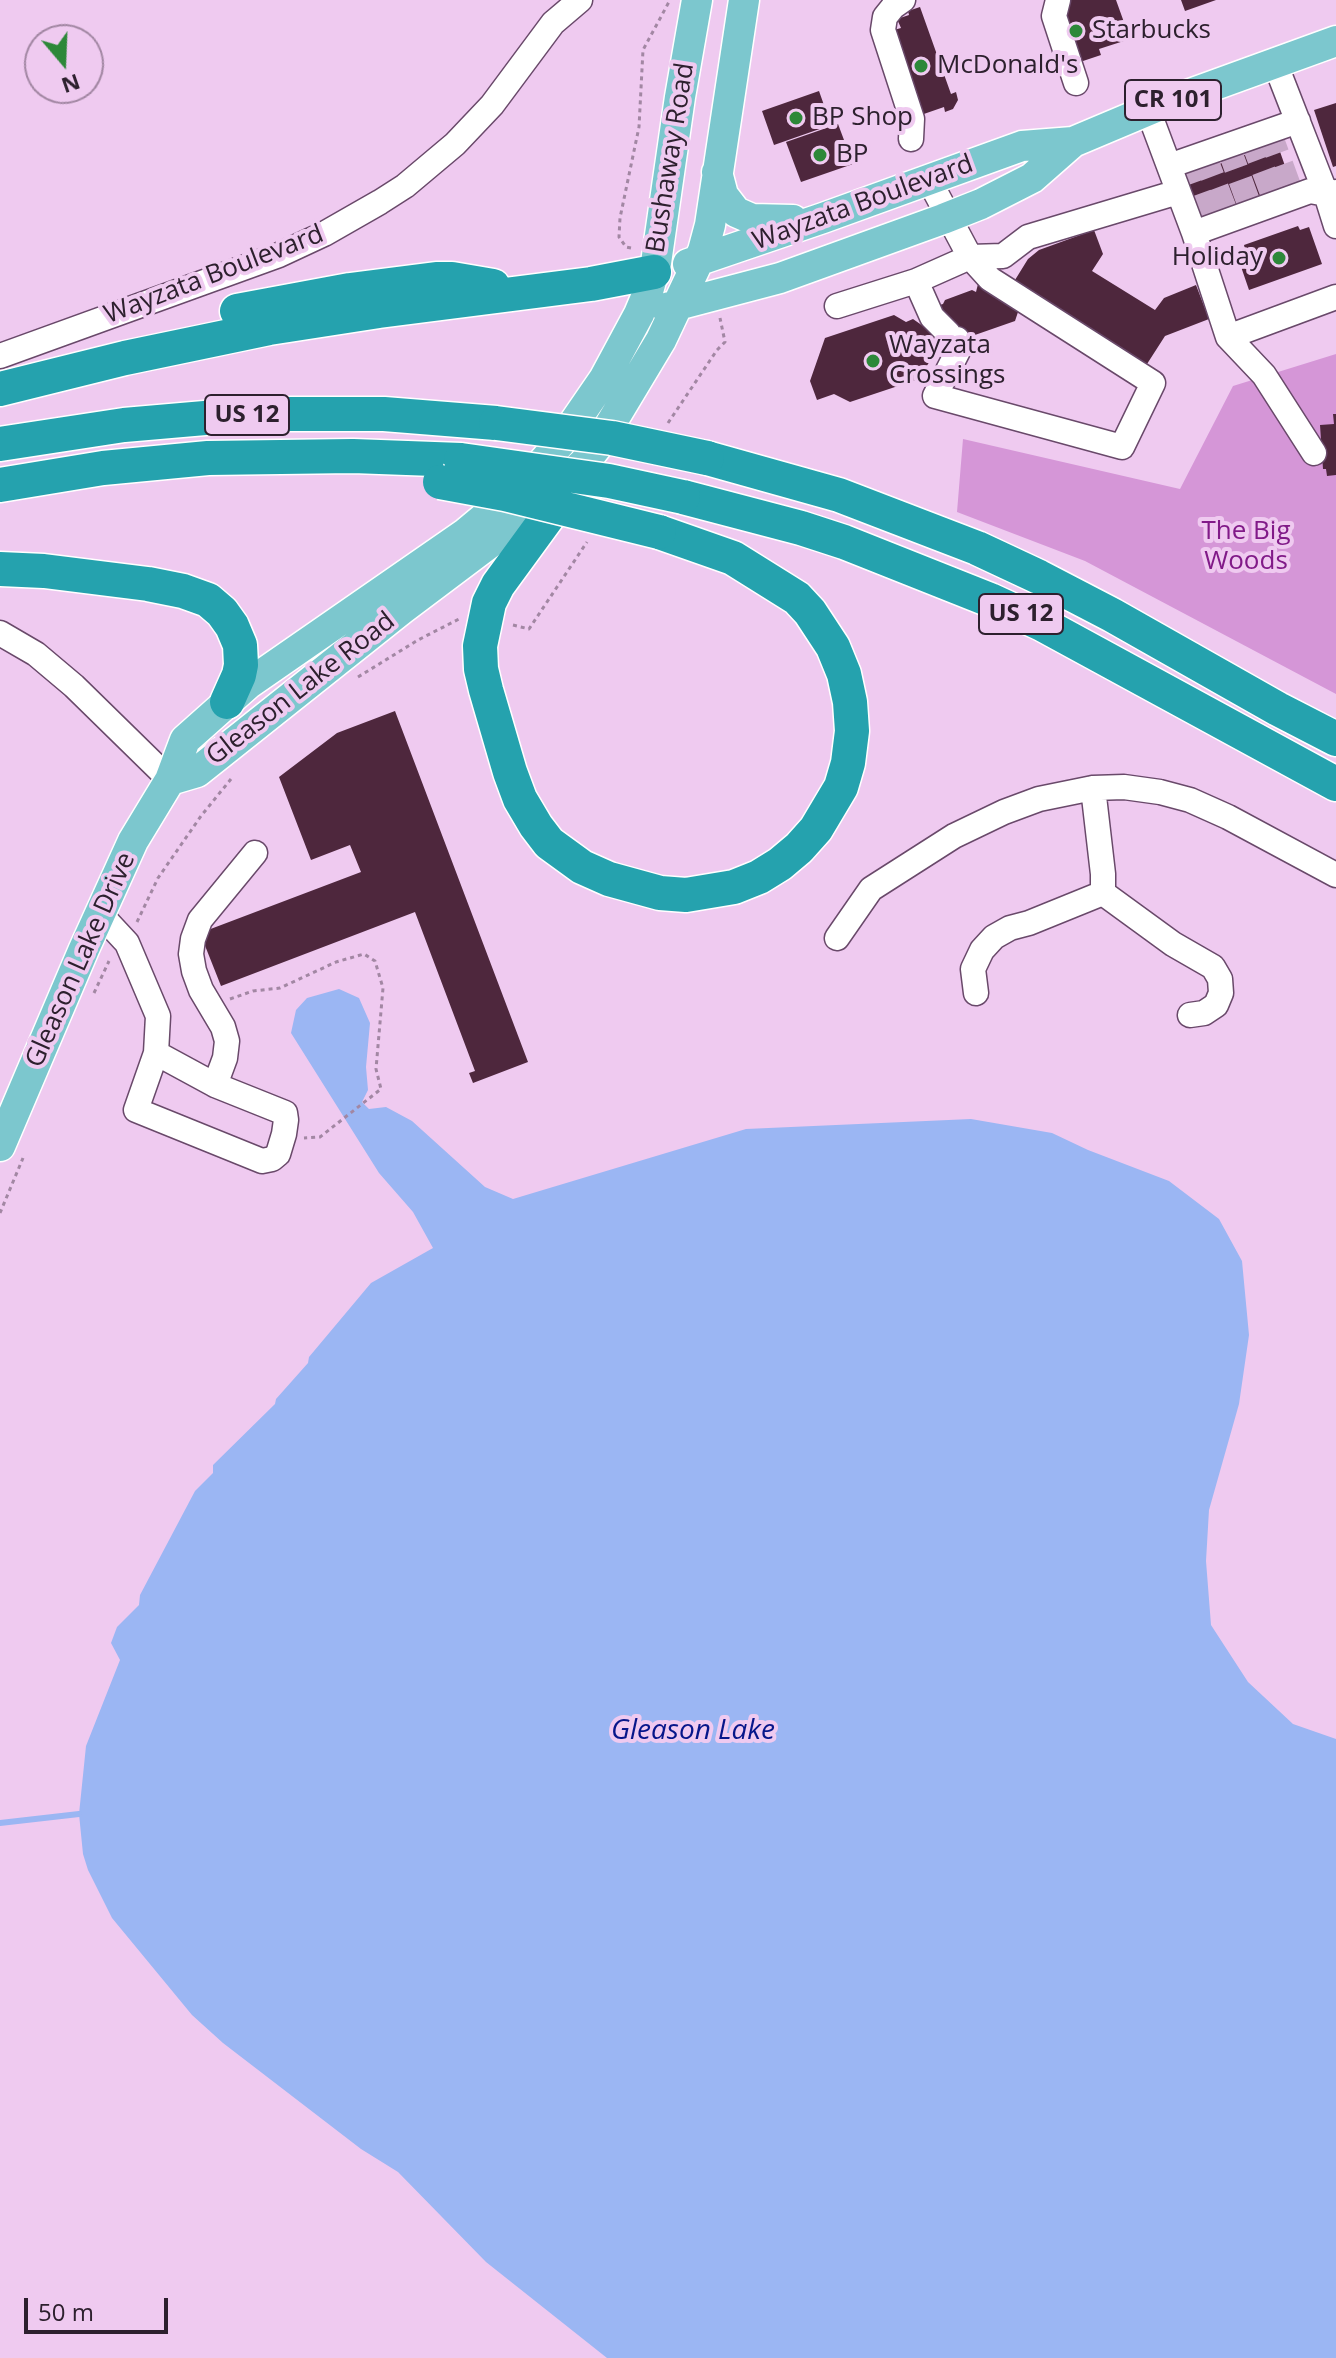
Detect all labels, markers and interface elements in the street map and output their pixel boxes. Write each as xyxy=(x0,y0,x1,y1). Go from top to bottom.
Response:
place label: Starbucks xyxy=(1092,15,1211,47)
marker: Starbucks xyxy=(1067,22,1085,40)
north arrow xyxy=(24,24,104,104)
place label: McDonald's xyxy=(937,50,1078,82)
marker: McDonald's xyxy=(912,57,930,75)
street label: Bushaway Road xyxy=(641,61,701,255)
text: N xyxy=(58,68,85,102)
road number: CR 101 xyxy=(1125,80,1221,120)
place label: BP Shop xyxy=(812,102,913,134)
marker: BP Shop xyxy=(787,109,805,127)
place label: BP xyxy=(836,139,868,171)
marker: BP xyxy=(811,146,829,164)
street label: Wayzata Boulevard xyxy=(749,149,977,257)
street label: Wayzata Boulevard xyxy=(100,219,328,331)
place label: Holiday xyxy=(1172,242,1263,274)
marker: Holiday xyxy=(1270,249,1288,267)
place label: Wayzata Crossings xyxy=(889,330,1005,392)
marker: Wayzata Crossings xyxy=(864,352,882,370)
road number: US 12 xyxy=(205,395,289,435)
park label: The Big Woods xyxy=(1201,516,1291,578)
road number: US 12 xyxy=(979,594,1063,634)
street label: Gleason Lake Road xyxy=(201,606,401,772)
street label: Gleason Lake Drive xyxy=(20,848,142,1072)
water label: Gleason Lake xyxy=(611,1714,775,1748)
scale bar xyxy=(28,2282,172,2332)
text: 50 m xyxy=(38,2295,94,2328)

